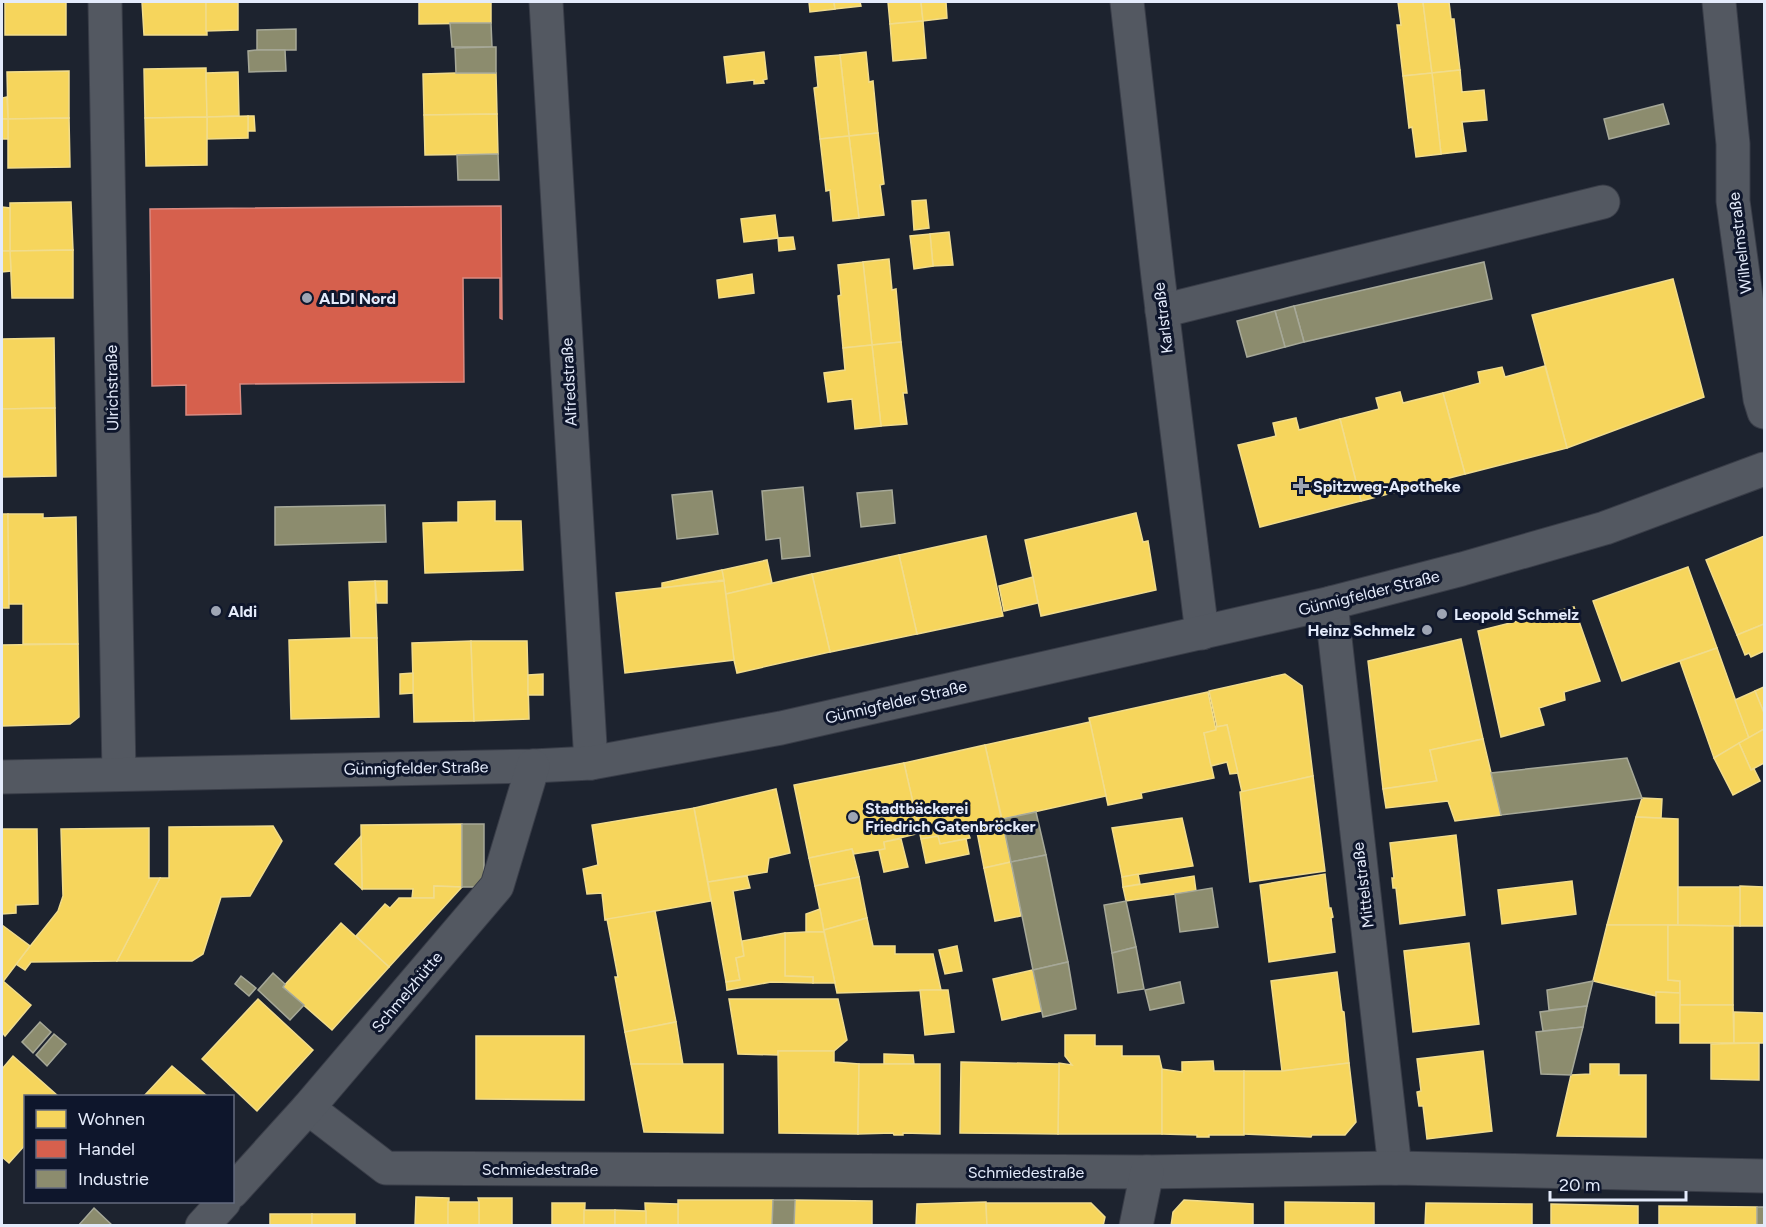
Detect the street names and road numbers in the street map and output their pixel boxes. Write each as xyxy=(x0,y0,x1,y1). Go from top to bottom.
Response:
street label: Wilhelmstraße xyxy=(1724,191,1756,295)
street label: Karlstraße xyxy=(1149,281,1177,355)
street label: Alfredstraße xyxy=(557,337,581,427)
street label: Ulrichstraße xyxy=(102,344,122,431)
street label: Günnigfelder Straße xyxy=(1296,566,1442,620)
street label: Günnigfelder Straße xyxy=(823,676,969,728)
street label: Günnigfelder Straße xyxy=(343,757,489,779)
street label: Mittelstraße xyxy=(1348,841,1378,929)
street label: Schmelzhütte xyxy=(368,947,447,1036)
street label: Schmiedestraße xyxy=(482,1160,598,1179)
street label: Schmiedestraße xyxy=(968,1163,1084,1182)

